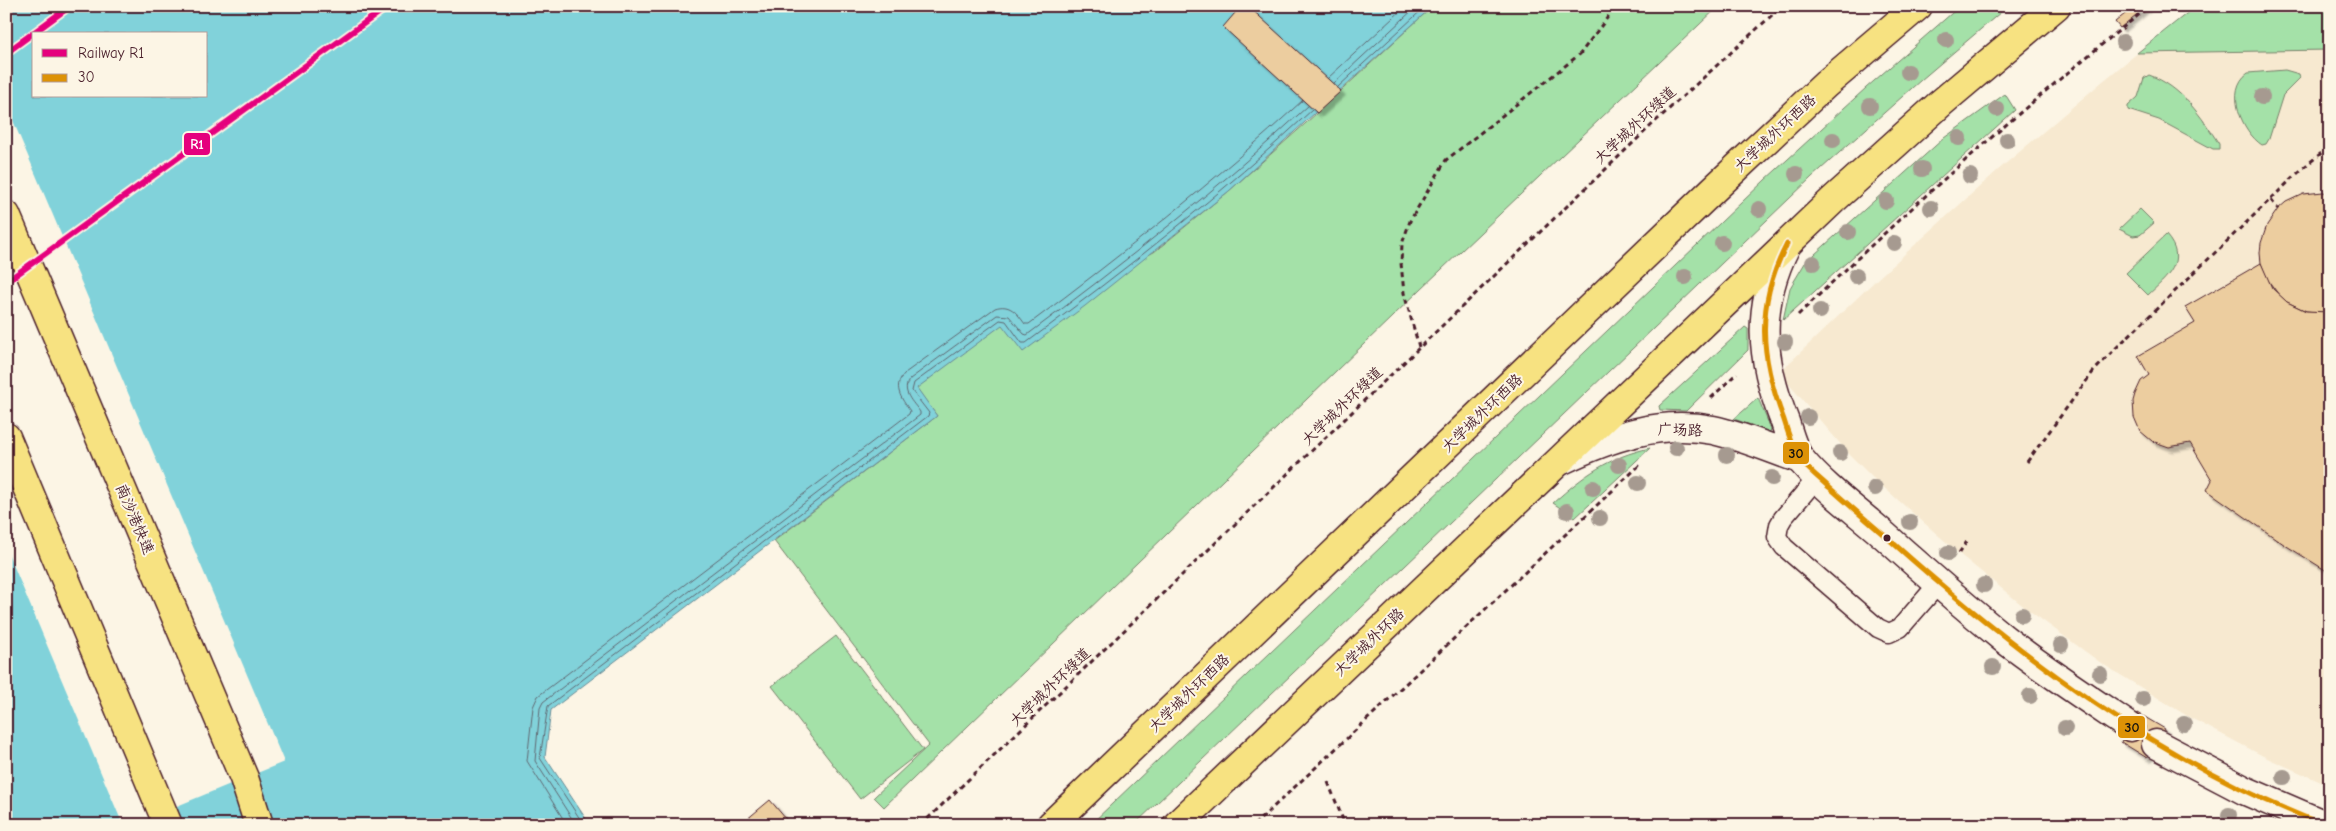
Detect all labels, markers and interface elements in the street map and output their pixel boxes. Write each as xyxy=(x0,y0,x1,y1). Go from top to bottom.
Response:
legend xyxy=(32,32,208,98)
text: Railway R1 xyxy=(78,44,144,62)
text: 30 xyxy=(78,68,95,86)
street label: 大学城外环绿道 xyxy=(1590,83,1680,167)
street label: 大学城外环西路 xyxy=(1730,91,1820,175)
line badge: R1 xyxy=(183,132,211,156)
text: R1 xyxy=(190,136,204,153)
street label: 大学城外环绿道 xyxy=(1298,363,1386,449)
street label: 大学城外环西路 xyxy=(1438,370,1526,456)
street label: 广场路 xyxy=(1657,421,1703,439)
line badge: 30 xyxy=(1782,441,1810,465)
text: 30 xyxy=(1789,445,1803,462)
street label: 南沙港快速 xyxy=(112,481,158,557)
unlabelled marker xyxy=(1882,533,1892,543)
street label: 大学城外环路 xyxy=(1330,604,1408,680)
street label: 大学城外环绿道 xyxy=(1006,644,1094,730)
street label: 大学城外环西路 xyxy=(1145,650,1233,736)
line badge: 30 xyxy=(2117,715,2146,739)
text: 30 xyxy=(2125,719,2139,736)

